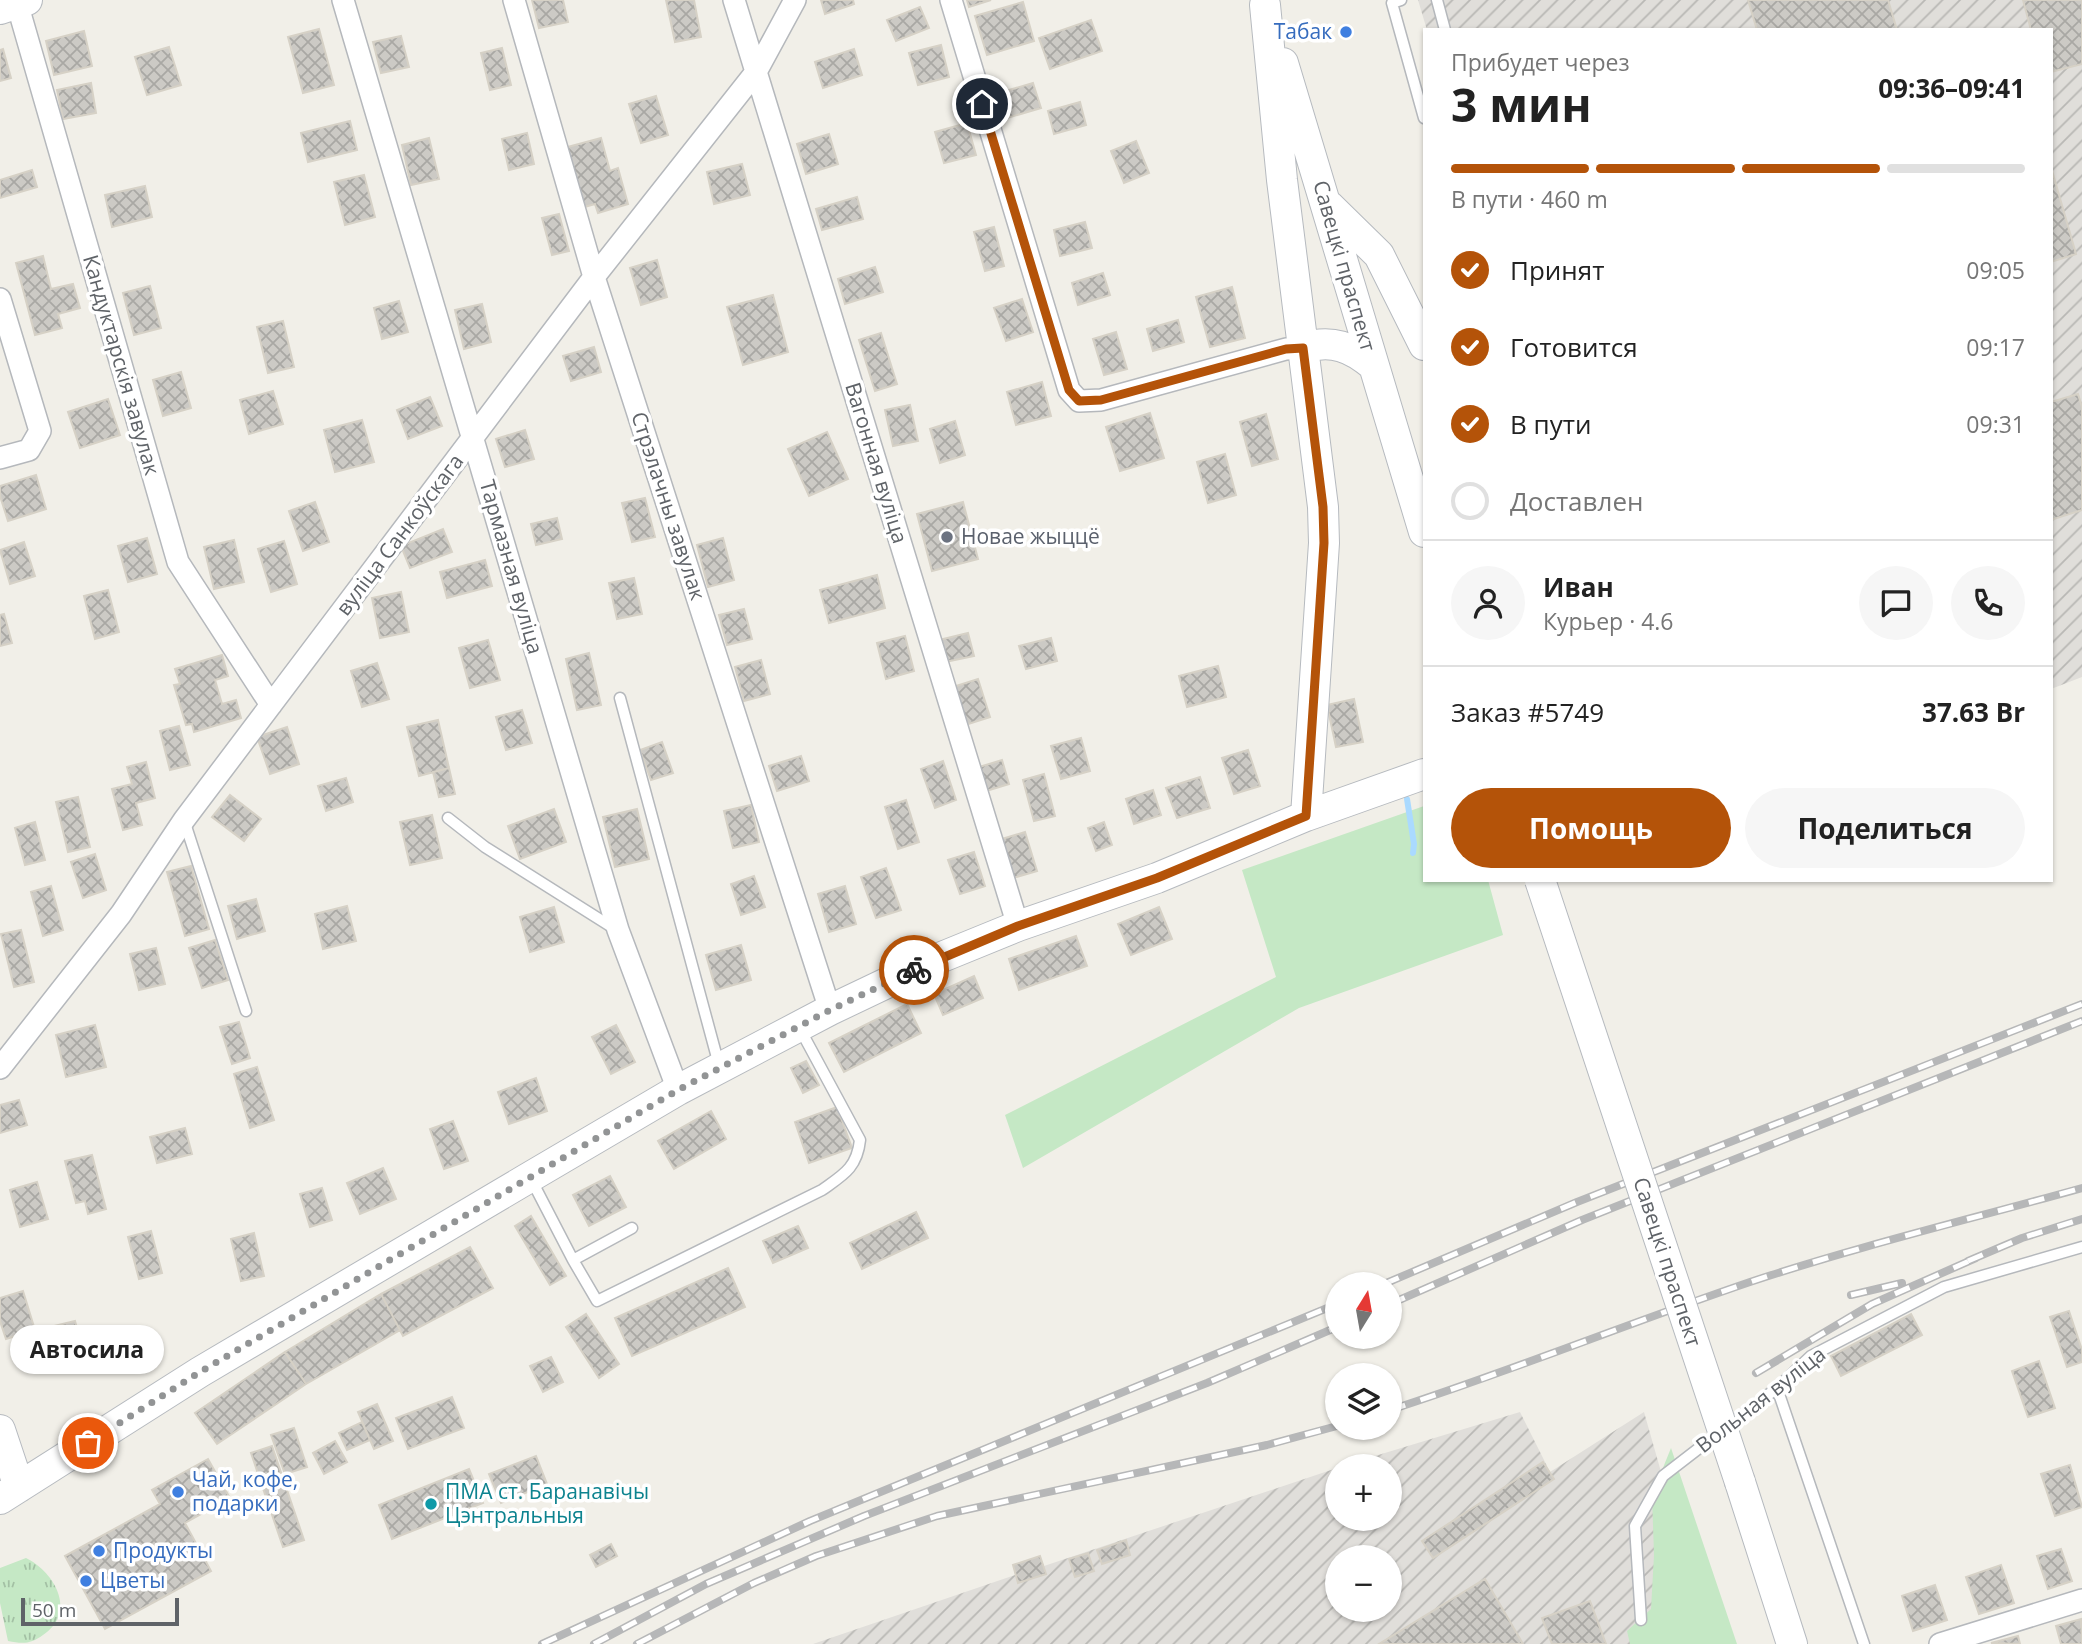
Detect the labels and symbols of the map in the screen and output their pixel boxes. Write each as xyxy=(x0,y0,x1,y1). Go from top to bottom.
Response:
place label: Табак xyxy=(1274,17,1332,45)
marker: Табак xyxy=(1338,24,1354,40)
pin xyxy=(952,74,1012,134)
street label: Савецкі праспект xyxy=(1307,177,1383,355)
street label: Кандуктарскія завулак xyxy=(77,251,167,478)
street label: Вагонная вуліца xyxy=(839,379,915,547)
street label: Стрэлачны завулак xyxy=(625,408,713,604)
street label: вуліца Санкоўскага xyxy=(329,448,469,621)
street label: Тармазная вуліца xyxy=(474,476,550,657)
place label: Новае жыццё xyxy=(961,522,1100,550)
marker: Новае жыццё xyxy=(939,529,955,545)
courier xyxy=(879,935,949,1005)
street label: Савецкі праспект xyxy=(1627,1173,1709,1350)
north arrow xyxy=(1325,1272,1402,1349)
callout: Автосила xyxy=(11,1324,165,1373)
street label: Вольная вуліца xyxy=(1690,1340,1831,1459)
pin xyxy=(58,1413,118,1473)
place label: Чай, кофе, подарки xyxy=(192,1465,298,1517)
place label: ПМА ст. Баранавічы Цэнтральныя xyxy=(445,1477,649,1529)
marker: Чай, кофе, подарки xyxy=(170,1484,186,1500)
marker: ПМА ст. Баранавічы Цэнтральныя xyxy=(423,1496,439,1512)
place label: Продукты xyxy=(113,1536,213,1564)
marker: Продукты xyxy=(91,1543,107,1559)
place label: Цветы xyxy=(100,1566,165,1594)
marker: Цветы xyxy=(78,1573,94,1589)
scale bar xyxy=(21,1595,178,1627)

